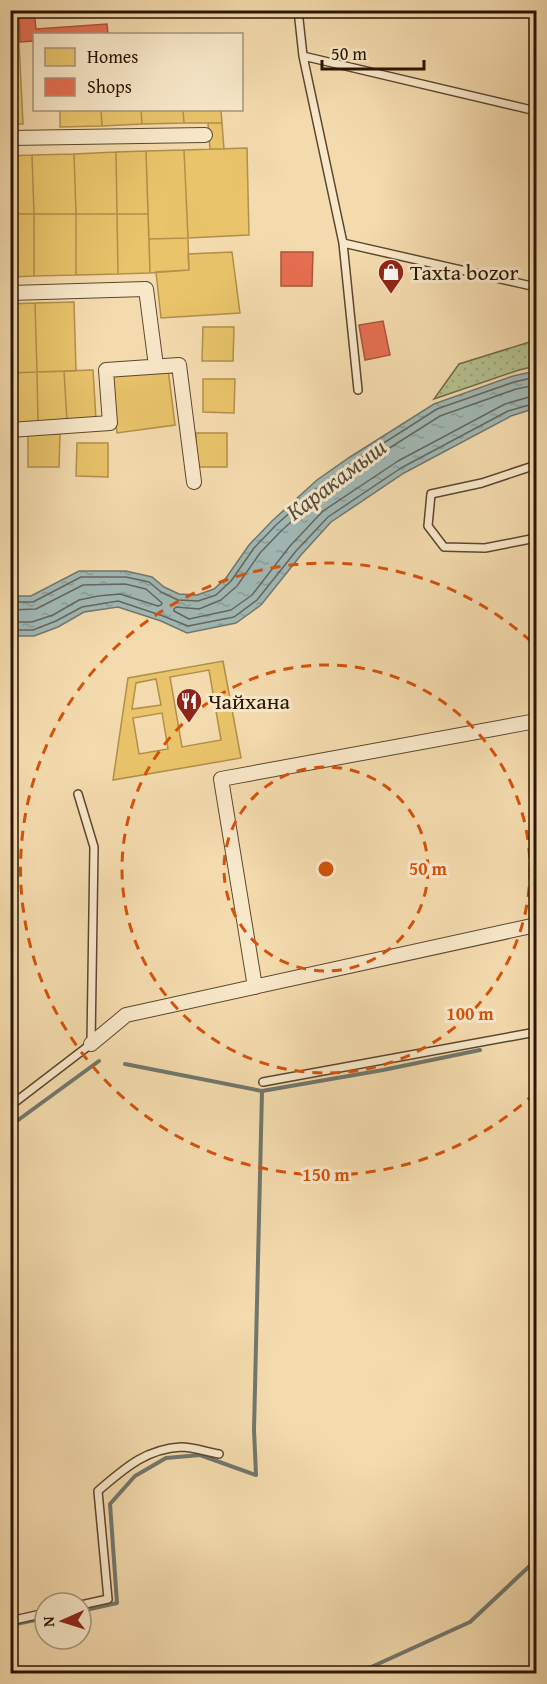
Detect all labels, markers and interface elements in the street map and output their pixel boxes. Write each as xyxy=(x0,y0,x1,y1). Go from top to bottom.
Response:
legend xyxy=(33,33,243,111)
scale bar xyxy=(322,33,424,71)
text: 50 m xyxy=(331,40,367,67)
text: Homes xyxy=(87,43,138,70)
text: Shops xyxy=(87,73,132,100)
place label: Taxta bozor xyxy=(410,256,519,288)
shop icon: Taxta bozor xyxy=(376,257,406,295)
water label: Каракамыш xyxy=(278,430,394,528)
place label: Чайхана xyxy=(208,685,290,717)
restaurant icon: Чайхана xyxy=(174,686,204,724)
text: 50 m xyxy=(409,855,448,882)
centre of rings xyxy=(316,859,336,879)
text: 100 m xyxy=(446,1000,494,1027)
text: 150 m xyxy=(302,1161,350,1188)
north arrow xyxy=(33,1591,93,1651)
text: N xyxy=(36,1616,60,1628)

